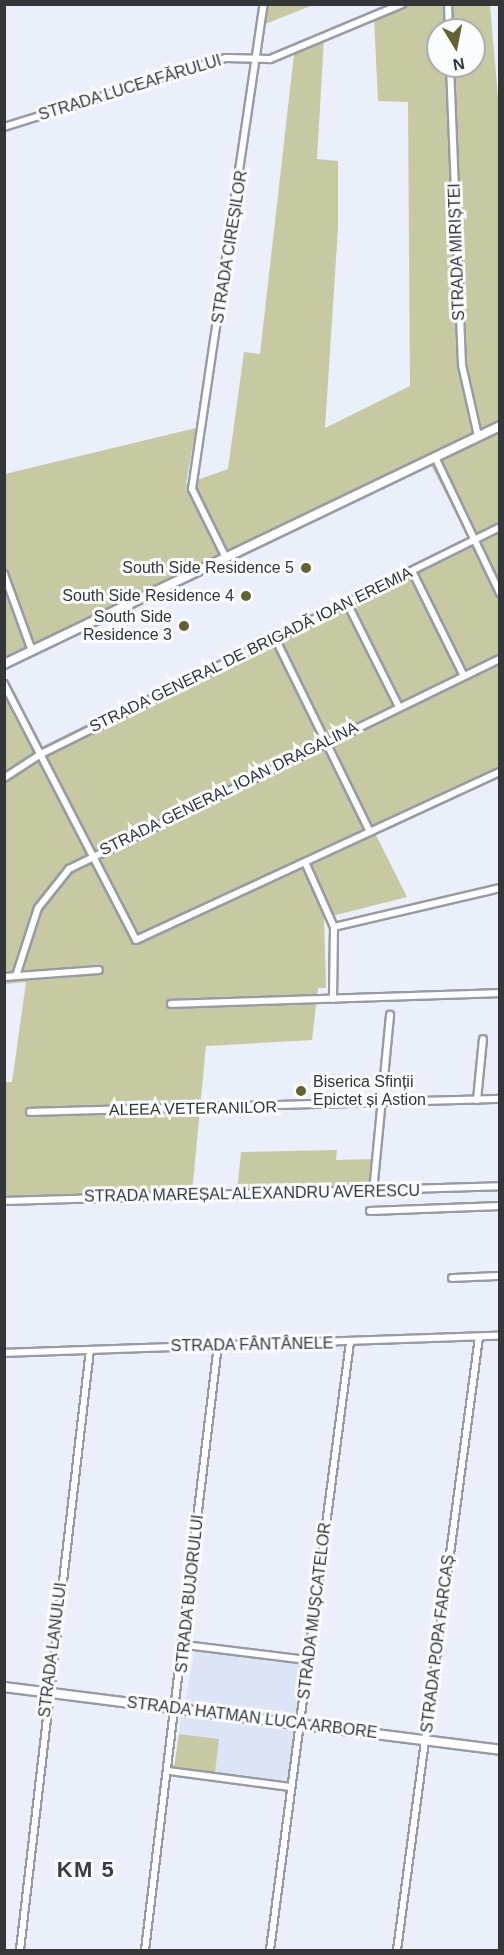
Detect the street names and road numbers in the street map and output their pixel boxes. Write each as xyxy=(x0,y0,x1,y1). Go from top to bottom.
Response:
street label: STRADA LUCEAFĂRULUI xyxy=(36,51,224,125)
street label: STRADA CIREȘILOR xyxy=(208,169,252,325)
street label: STRADA MIRIȘTEI xyxy=(445,182,469,322)
street label: STRADA GENERAL DE BRIGADĂ IOAN EREMIA xyxy=(86,563,416,737)
street label: STRADA GENERAL IOAN DRAGALINA xyxy=(96,718,362,860)
street label: ALEEA VETERANILOR xyxy=(108,1098,278,1120)
street label: STRADA MAREȘAL ALEXANDRU AVERESCU xyxy=(82,1181,422,1207)
street label: STRADA FÂNTÂNELE xyxy=(170,1334,334,1356)
street label: STRADA BUJORULUI xyxy=(172,1513,208,1675)
street label: STRADA MUȘCATELOR xyxy=(295,1521,335,1701)
street label: STRADA POPA FARCAȘ xyxy=(417,1553,459,1735)
street label: STRADA LANULUI xyxy=(35,1581,71,1719)
street label: STRADA HATMAN LUCA ARBORE xyxy=(124,1693,380,1743)

